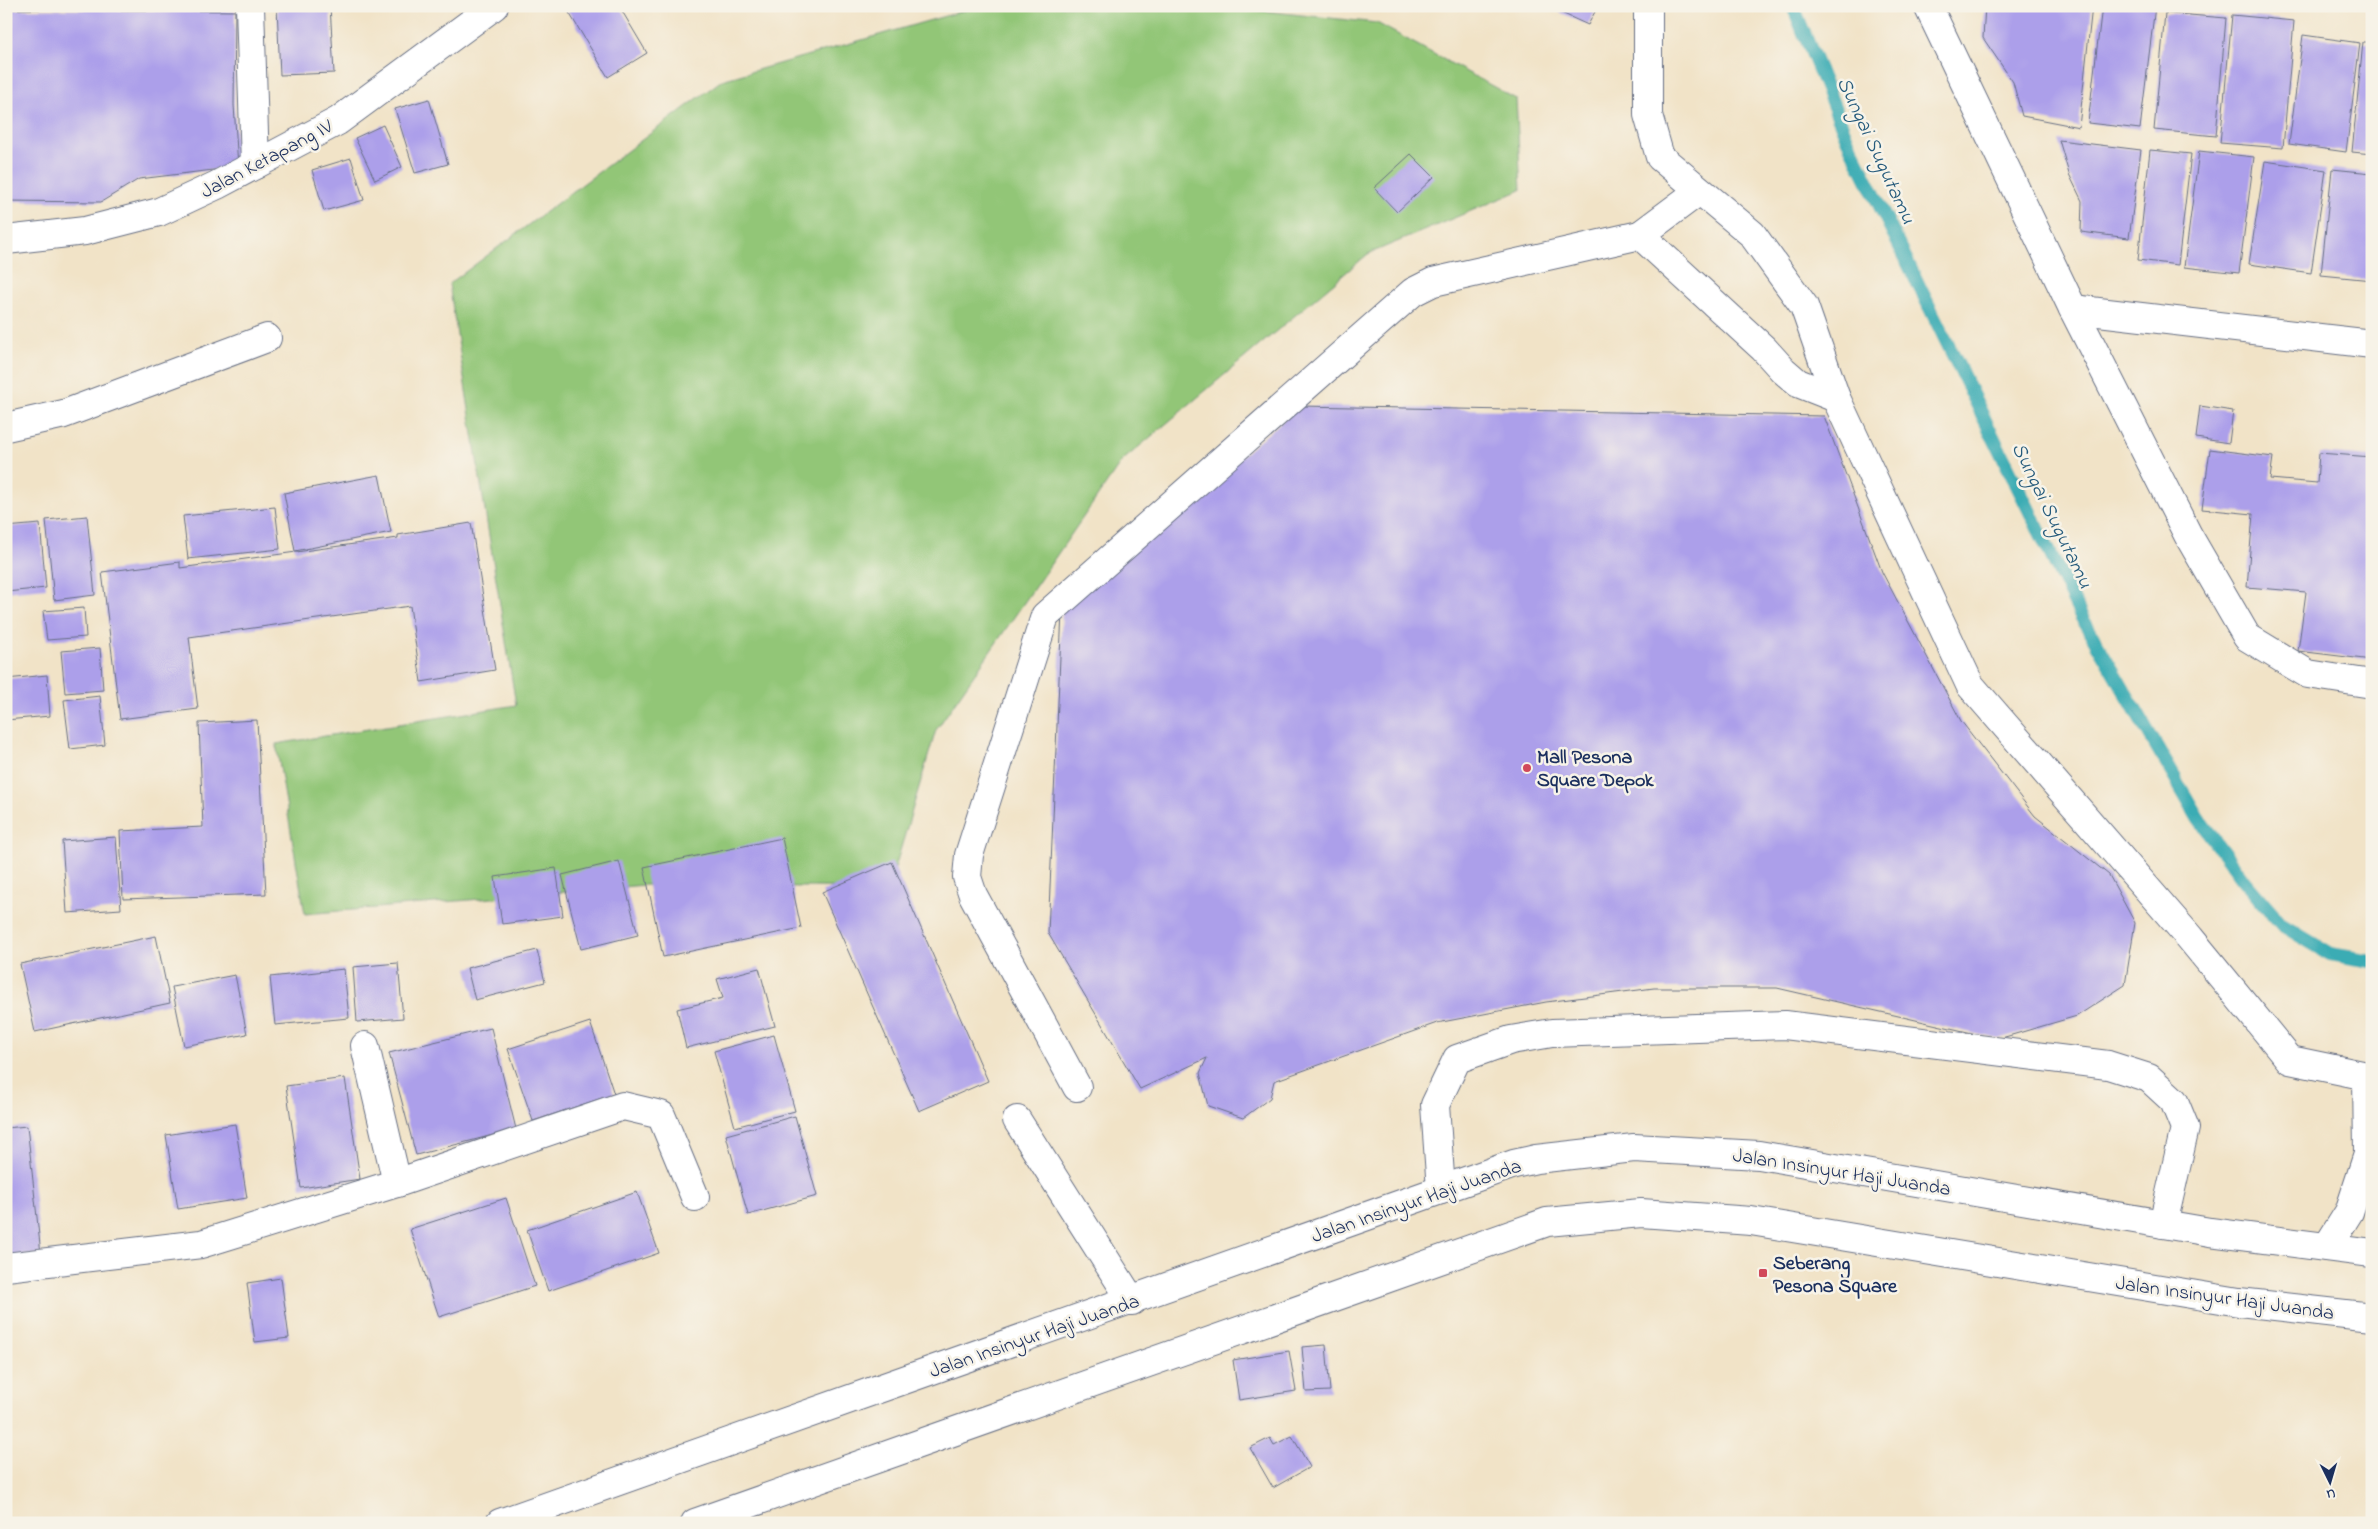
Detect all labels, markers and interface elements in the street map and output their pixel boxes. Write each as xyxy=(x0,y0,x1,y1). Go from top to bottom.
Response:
water label: Sungai Sugutamu xyxy=(1827,72,1922,230)
street label: Jalan Ketapang IV xyxy=(196,113,339,208)
water label: Sungai Sugutamu xyxy=(2002,438,2100,594)
place label: Mall Pesona Square Depok xyxy=(1537,744,1655,796)
marker: Mall Pesona Square Depok xyxy=(1521,762,1533,774)
street label: Jalan Insinyur Haji Juanda xyxy=(1731,1142,1953,1205)
street label: Jalan Insinyur Haji Juanda xyxy=(1308,1153,1526,1252)
place label: Seberang Pesona Square xyxy=(1773,1250,1898,1302)
marker: Seberang Pesona Square xyxy=(1757,1267,1769,1279)
street label: Jalan Insinyur Haji Juanda xyxy=(2114,1270,2336,1329)
street label: Jalan Insinyur Haji Juanda xyxy=(926,1288,1144,1387)
north arrow xyxy=(2306,1456,2356,1506)
text: U xyxy=(2326,1483,2336,1504)

